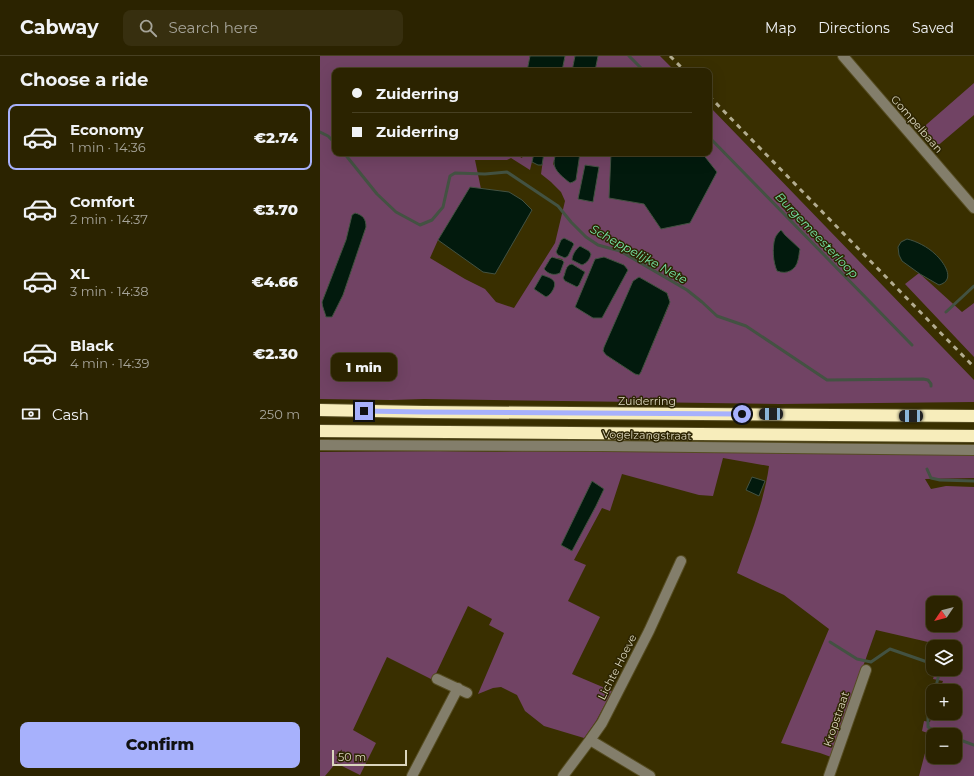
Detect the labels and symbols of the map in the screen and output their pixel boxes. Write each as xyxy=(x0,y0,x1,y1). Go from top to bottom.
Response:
street label: Gompelbaan xyxy=(888,92,946,156)
water label: Burgemeesterloop xyxy=(772,189,862,281)
water label: Scheppelijke Nete xyxy=(588,221,690,287)
callout: 1 min xyxy=(331,353,397,381)
street label: Zuiderring xyxy=(618,394,676,408)
route end xyxy=(355,402,373,420)
route start xyxy=(733,405,751,423)
car xyxy=(759,408,783,420)
car xyxy=(899,410,923,422)
street label: Vogelzangstraat xyxy=(602,427,692,443)
north arrow xyxy=(926,596,962,632)
street label: Lichte Hoeve xyxy=(595,632,640,702)
street label: Kropstraat xyxy=(820,689,852,749)
scale bar xyxy=(332,748,407,767)

